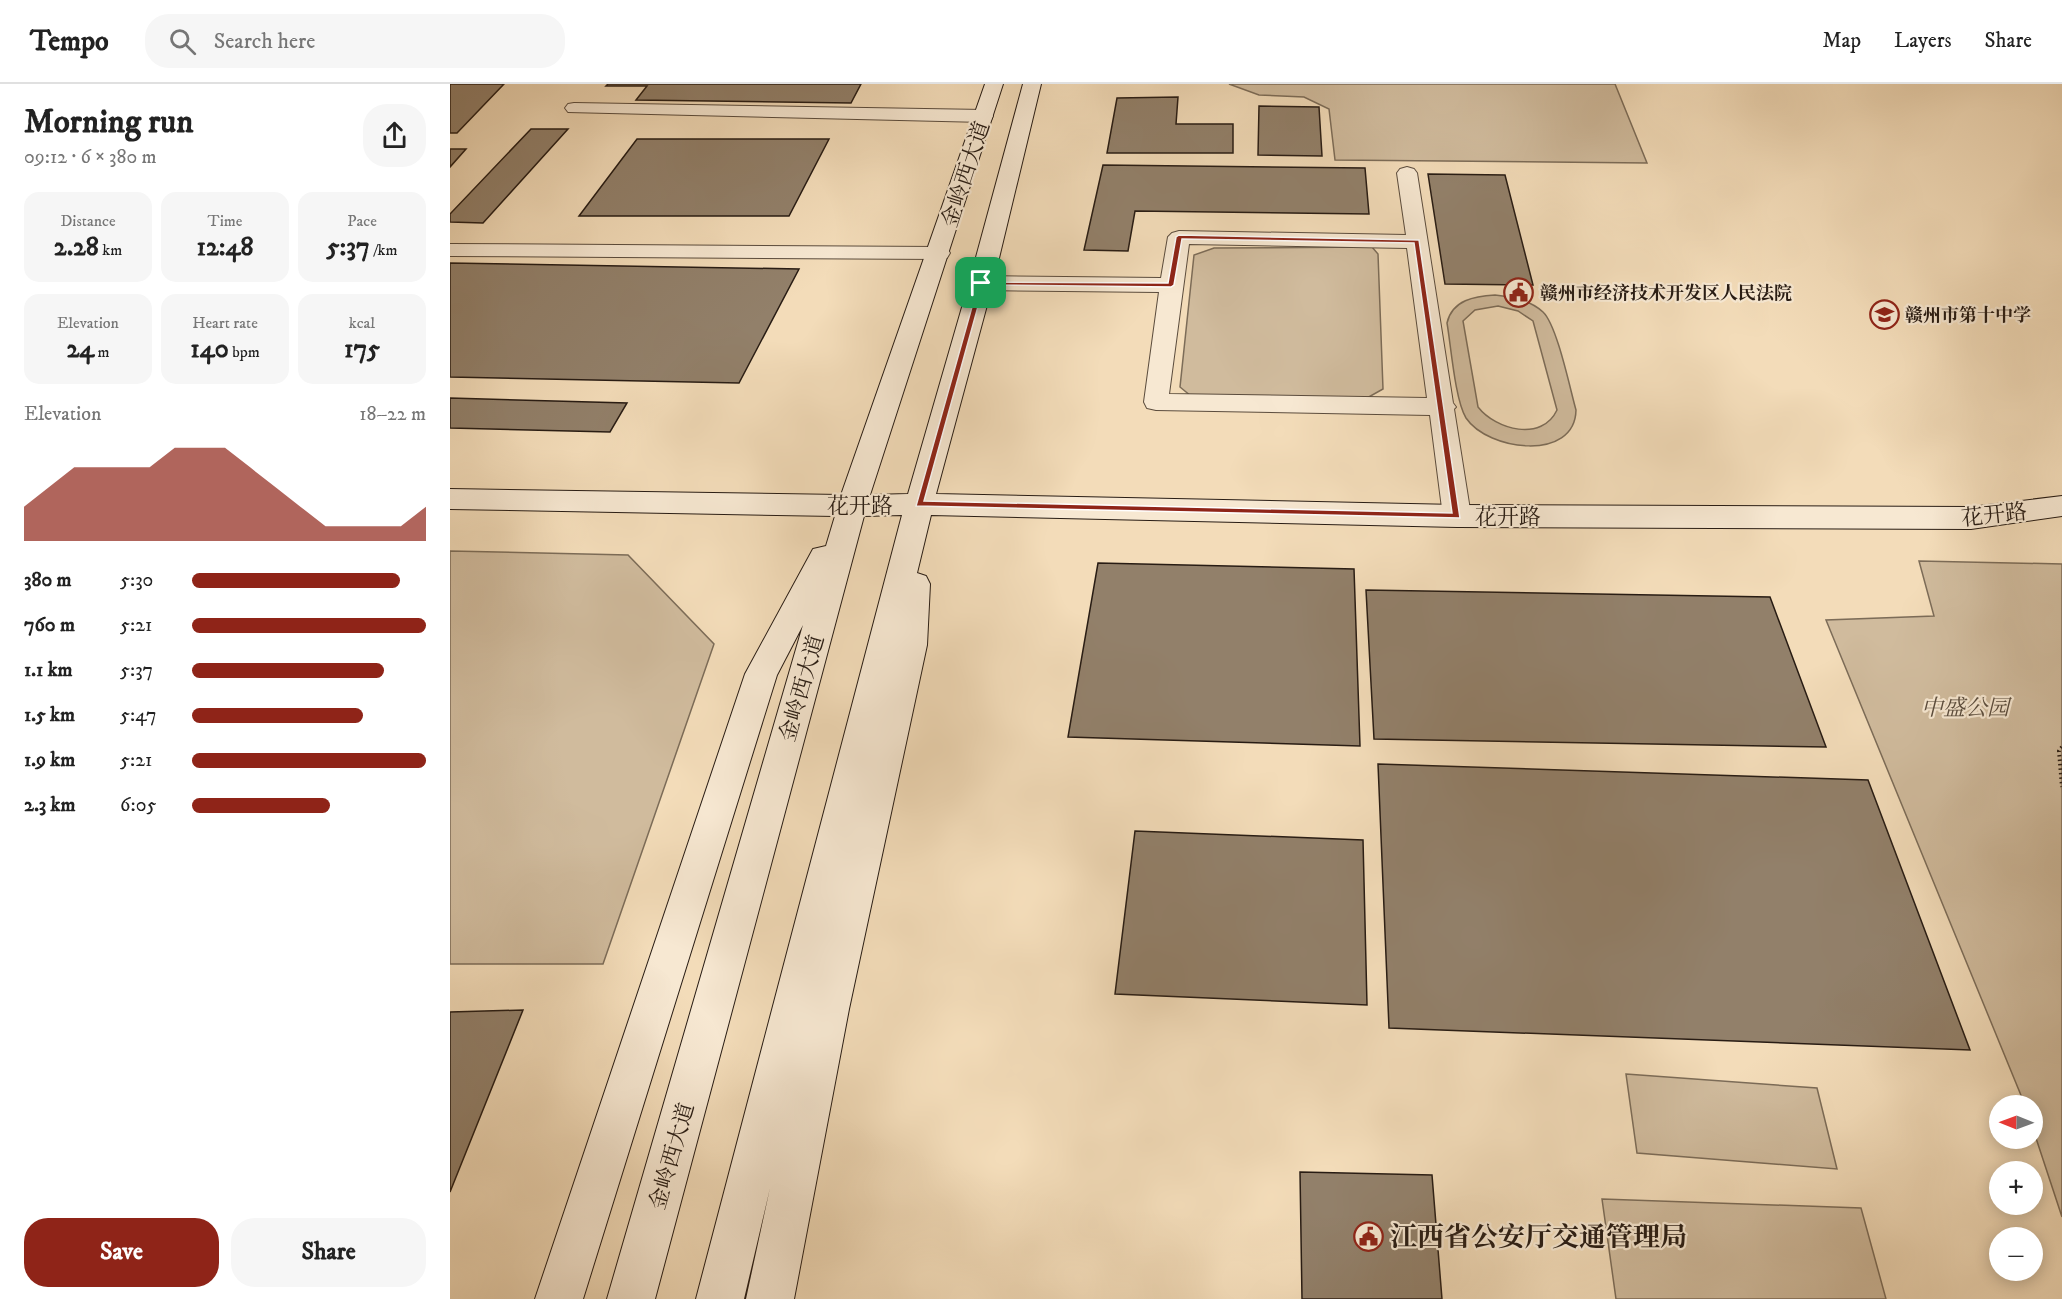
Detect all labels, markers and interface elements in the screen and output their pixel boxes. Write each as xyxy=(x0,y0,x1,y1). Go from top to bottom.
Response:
search box xyxy=(145,14,565,68)
text: Tempo xyxy=(30,24,109,59)
icon: search xyxy=(166,25,199,58)
text: Search here xyxy=(214,28,315,55)
text: Map xyxy=(1822,28,1861,54)
text: Layers xyxy=(1894,28,1952,54)
text: Share xyxy=(1985,28,2032,54)
text: Morning run xyxy=(24,102,193,143)
button: share xyxy=(363,104,426,167)
street label: 金岭西大道 xyxy=(937,118,996,231)
text: 09:12 · 6 × 380 m xyxy=(24,145,157,170)
text: Distance xyxy=(60,211,116,231)
text: Time xyxy=(208,211,242,231)
text: Pace xyxy=(347,211,377,231)
text: 2.28 xyxy=(54,231,99,264)
text: 12:48 xyxy=(196,231,254,264)
text: 5:37 xyxy=(327,231,370,264)
text: km xyxy=(99,240,122,260)
text: /km xyxy=(370,240,397,260)
pin xyxy=(955,257,1006,308)
icon: arrive xyxy=(964,266,997,299)
public building icon: 赣州市经济技术开发区人民法院 xyxy=(1503,277,1535,309)
place label: 赣州市经济技术开发区人民法院 xyxy=(1540,283,1792,305)
school or university icon: 赣州市第十中学 xyxy=(1868,299,1900,331)
place label: 赣州市第十中学 xyxy=(1905,305,2031,327)
text: Elevation xyxy=(57,313,119,333)
text: Heart rate xyxy=(192,313,258,333)
text: kcal xyxy=(349,313,375,333)
text: 24 xyxy=(66,333,94,366)
text: 140 xyxy=(190,333,229,366)
text: 175 xyxy=(344,333,380,366)
text: m xyxy=(94,342,110,362)
text: bpm xyxy=(229,342,260,362)
text: Elevation xyxy=(24,402,101,427)
text: 18–22 m xyxy=(359,402,426,427)
street label: 花开路 xyxy=(827,493,893,520)
street label: 花开路 xyxy=(1960,499,2028,532)
street label: 花开路 xyxy=(1475,504,1541,531)
text: 380 m xyxy=(24,568,72,593)
text: 5:30 xyxy=(120,568,153,593)
text: 760 m xyxy=(24,613,75,638)
text: 5:21 xyxy=(120,613,152,638)
street label: 金岭西大道 xyxy=(774,632,831,745)
text: 1.1 km xyxy=(24,658,73,683)
text: 5:37 xyxy=(120,658,153,683)
park label: 中盛公园 xyxy=(1921,695,2012,722)
text: 1.5 km xyxy=(24,703,75,728)
text: 5:47 xyxy=(120,703,157,728)
text: 1.9 km xyxy=(24,748,75,773)
text: 5:21 xyxy=(120,748,152,773)
text: 2.3 km xyxy=(24,793,76,818)
text: 6:05 xyxy=(120,793,156,818)
north arrow xyxy=(1989,1095,2043,1149)
map controls xyxy=(1989,1095,2043,1281)
street label: 金岭西大道 xyxy=(644,1100,701,1213)
button: + xyxy=(1989,1161,2043,1215)
button: Save xyxy=(24,1218,219,1287)
button: Share xyxy=(231,1218,426,1287)
public building icon: 江西省公安厅交通管理局 xyxy=(1353,1221,1385,1253)
place label: 江西省公安厅交通管理局 xyxy=(1390,1221,1687,1255)
button: − xyxy=(1989,1227,2043,1281)

